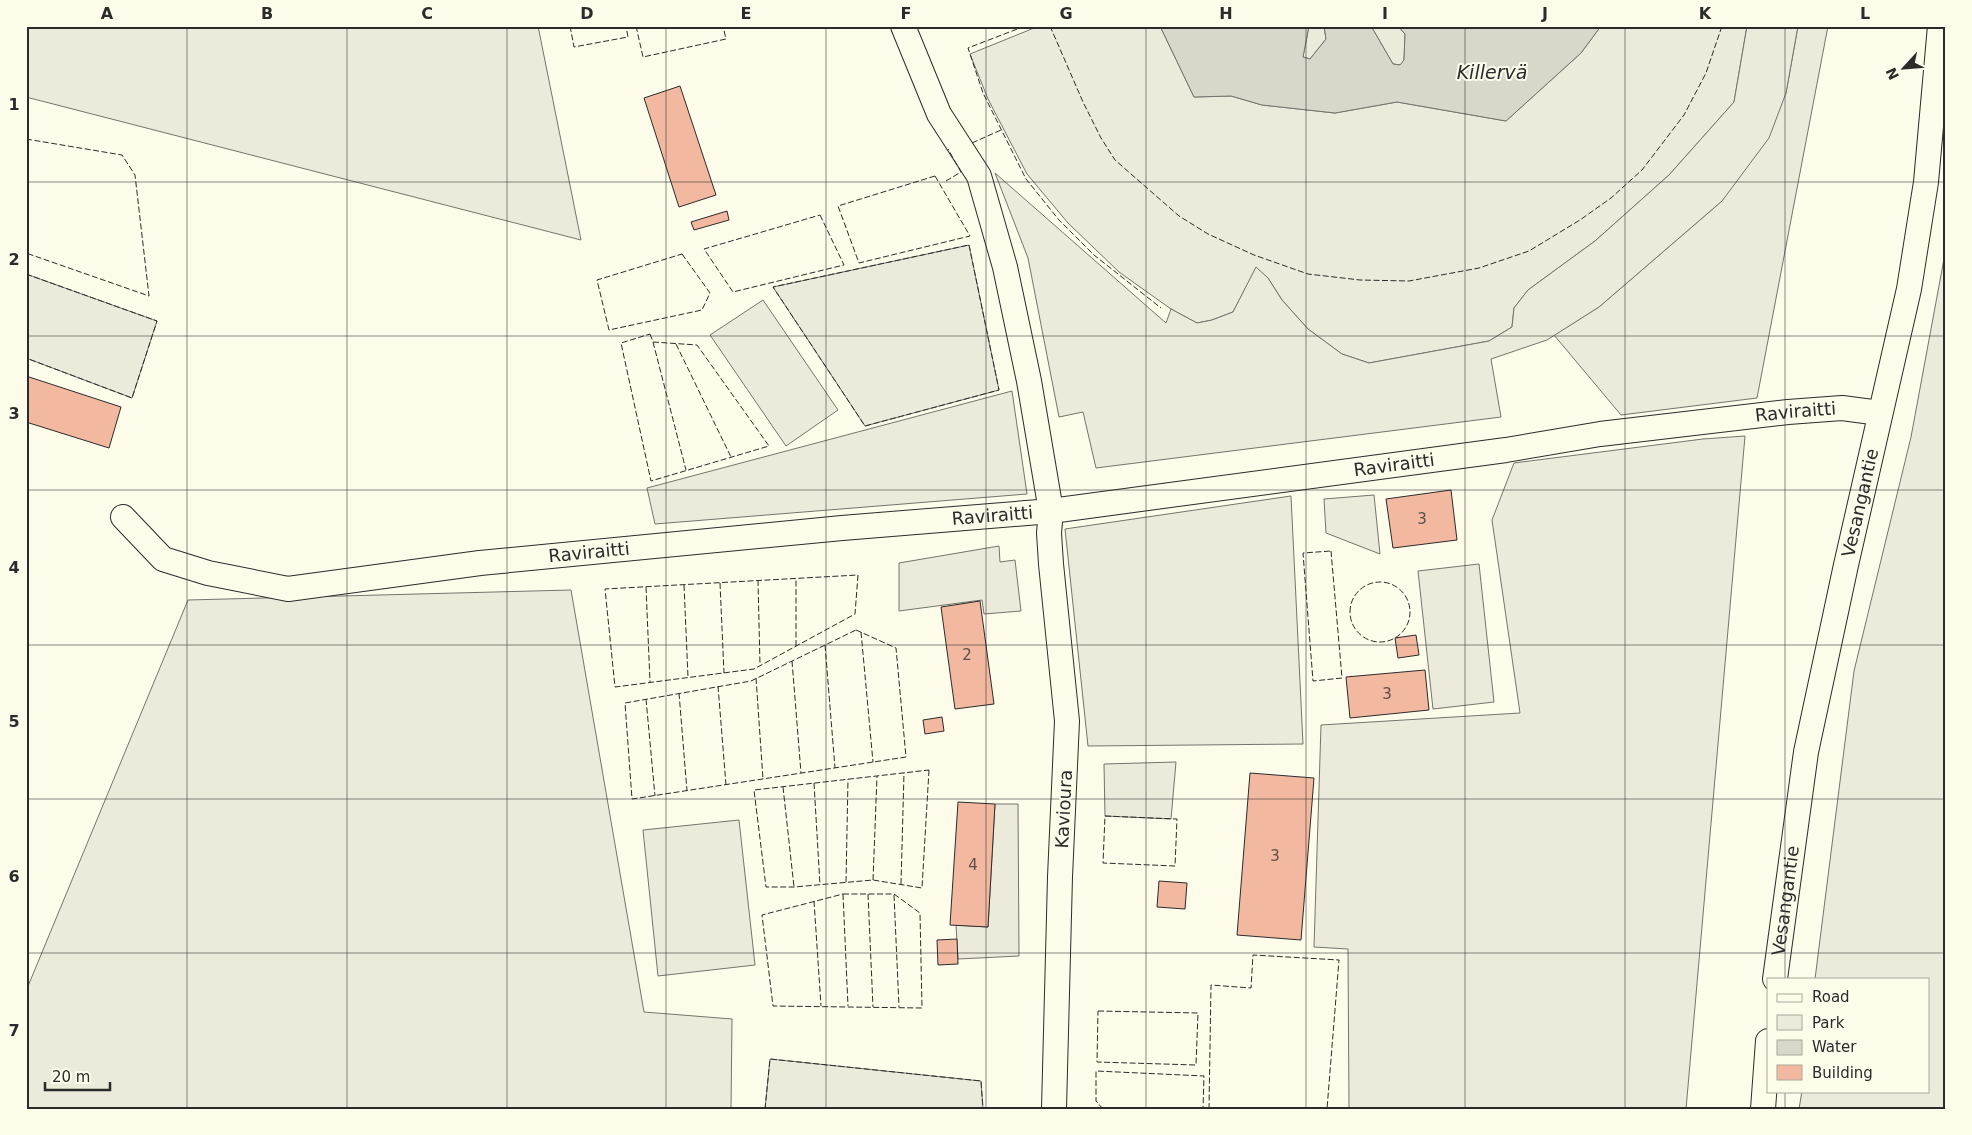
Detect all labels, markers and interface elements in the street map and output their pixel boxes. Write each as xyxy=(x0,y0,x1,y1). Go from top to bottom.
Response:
text: A xyxy=(101,4,114,23)
text: B xyxy=(261,4,273,23)
text: C xyxy=(421,4,433,23)
text: D xyxy=(580,4,594,23)
text: E xyxy=(741,4,751,23)
text: F xyxy=(901,4,911,23)
text: G xyxy=(1059,4,1073,23)
text: H xyxy=(1219,4,1233,23)
text: I xyxy=(1382,4,1388,23)
text: J xyxy=(1541,4,1548,23)
text: K xyxy=(1699,4,1712,23)
text: L xyxy=(1860,4,1870,23)
north arrow xyxy=(1880,42,1930,92)
water label: Killervä xyxy=(1457,61,1527,83)
text: N xyxy=(1883,65,1902,82)
text: 1 xyxy=(8,95,20,114)
text: 2 xyxy=(8,250,20,269)
street label: Raviraitti xyxy=(1754,397,1837,426)
text: 3 xyxy=(8,404,20,423)
street label: Vesangantie xyxy=(1837,446,1882,559)
street label: Raviraitti xyxy=(1352,449,1436,480)
street label: Raviraitti xyxy=(951,502,1034,529)
house number: 3 xyxy=(1417,510,1427,528)
street label: Raviraitti xyxy=(547,538,631,566)
text: 4 xyxy=(8,558,20,577)
house number: 2 xyxy=(962,646,972,664)
house number: 3 xyxy=(1382,685,1392,703)
text: 5 xyxy=(8,712,20,731)
street label: Kavioura xyxy=(1051,769,1076,849)
street label: Vesangantie xyxy=(1767,844,1803,957)
house number: 3 xyxy=(1270,847,1280,865)
house number: 4 xyxy=(968,856,978,874)
text: 6 xyxy=(8,867,20,886)
legend xyxy=(1767,978,1930,1092)
text: Road xyxy=(1812,988,1850,1006)
text: Park xyxy=(1812,1014,1845,1032)
text: 7 xyxy=(8,1021,20,1040)
text: Water xyxy=(1812,1038,1857,1056)
scale bar xyxy=(45,1060,110,1092)
text: Building xyxy=(1812,1064,1873,1082)
text: 20 m xyxy=(52,1068,90,1086)

